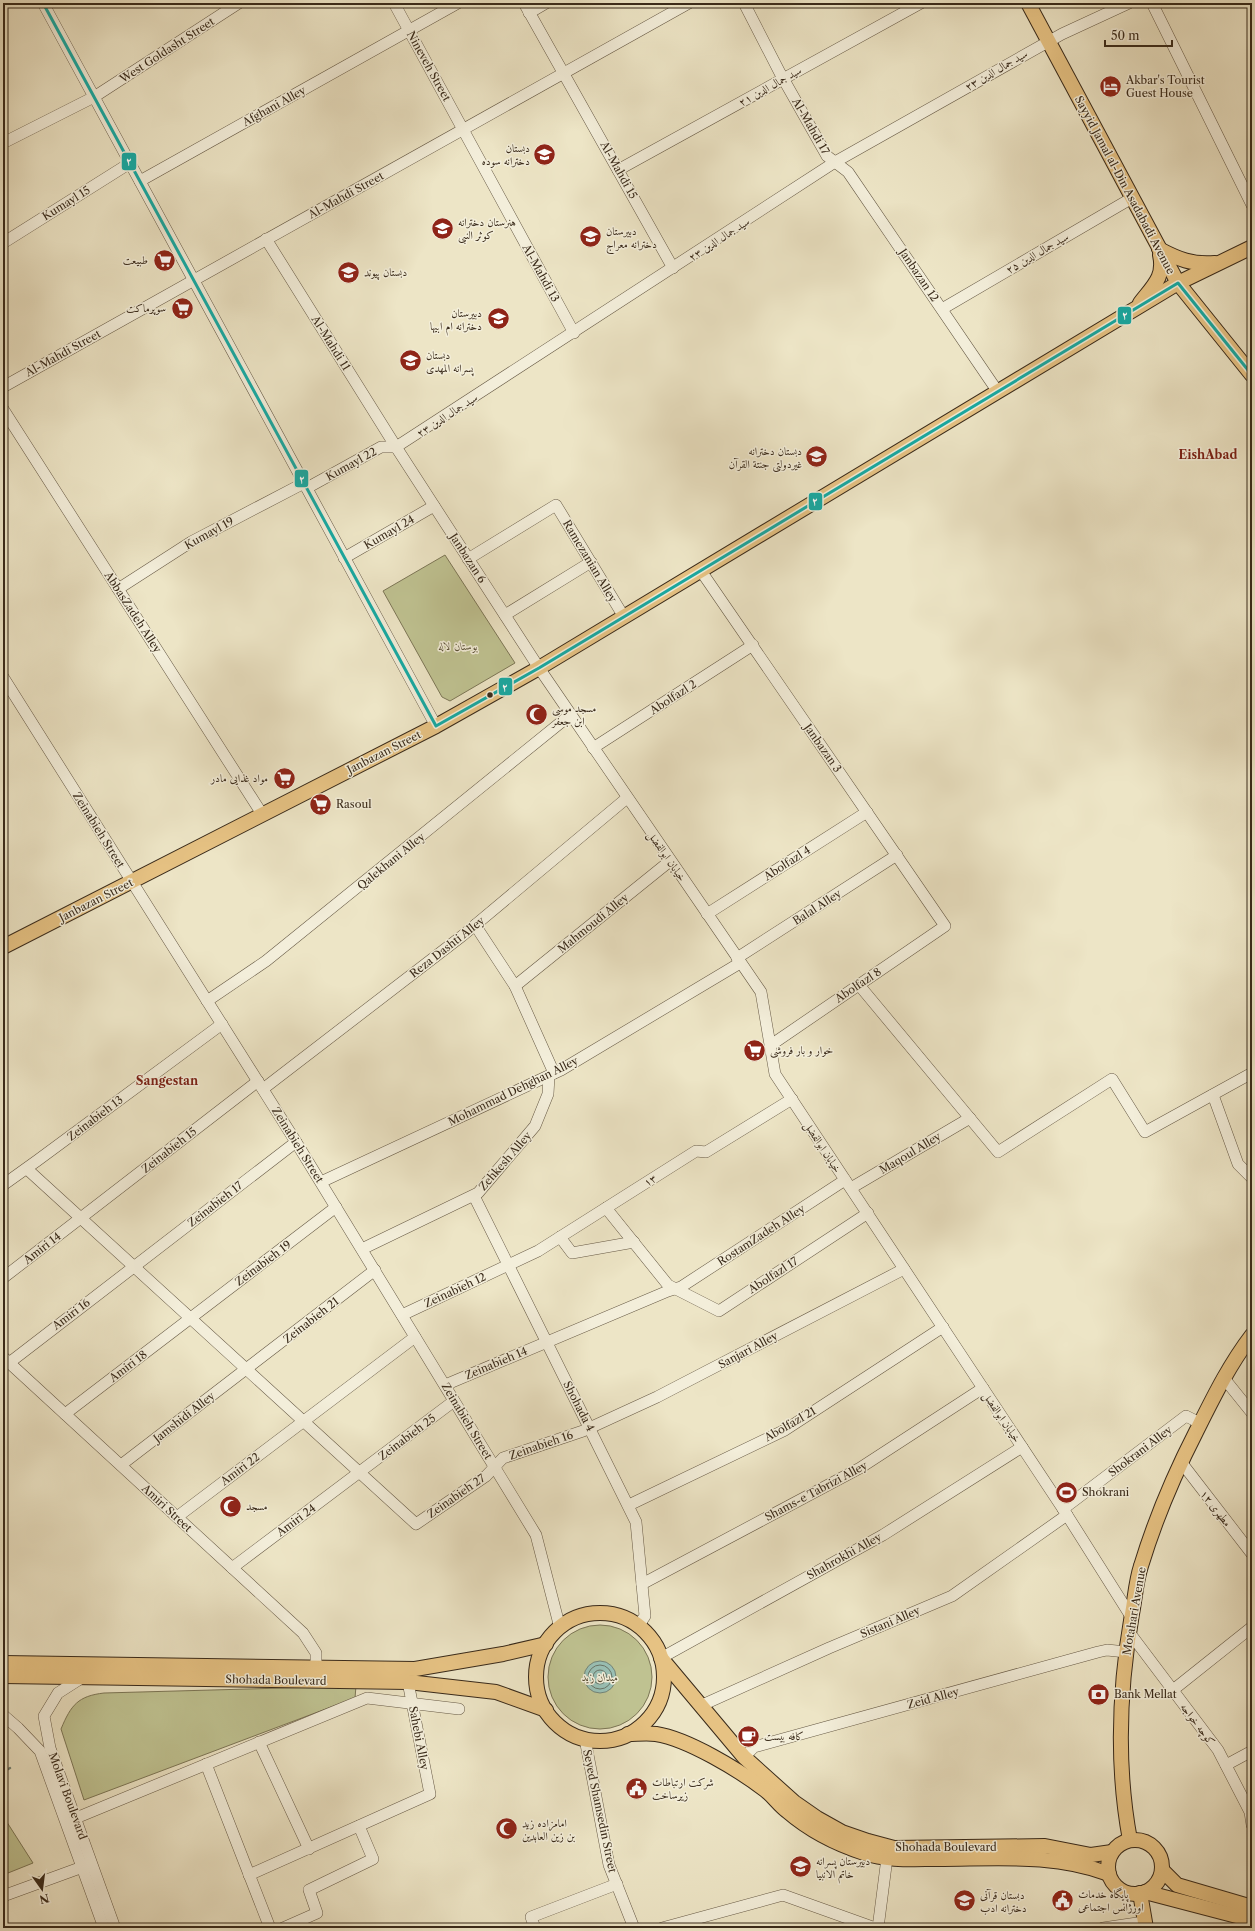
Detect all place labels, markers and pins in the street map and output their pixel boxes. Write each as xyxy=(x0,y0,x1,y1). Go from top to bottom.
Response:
hotel icon: Akbar's Tourist Guest House xyxy=(1097,73,1123,99)
place label: Akbar's Tourist Guest House xyxy=(1125,73,1205,100)
place label: دبستان دخترانه سوده xyxy=(482,141,530,168)
school or university icon: دبستان دخترانه سوده xyxy=(532,141,558,167)
school or university icon: هنرستان دخترانه کوثر النبی xyxy=(429,215,455,241)
place label: هنرستان دخترانه کوثر النبی xyxy=(458,215,516,245)
school or university icon: دبیرستان دخترانه معراج xyxy=(578,224,604,250)
place label: دبیرستان دخترانه معراج xyxy=(606,224,657,255)
supermarket icon: طبیعت xyxy=(151,247,177,273)
place label: طبیعت xyxy=(123,253,148,267)
school or university icon: دبستان پیوند xyxy=(335,259,361,285)
place label: دبستان پیوند xyxy=(364,265,407,280)
supermarket icon: سوپرماکت xyxy=(169,295,195,321)
place label: سوپرماکت xyxy=(126,301,166,316)
place label: دبیرستان دخترانه ام ابیها xyxy=(430,306,482,336)
school or university icon: دبیرستان دخترانه ام ابیها xyxy=(485,306,511,332)
school or university icon: دبستان پسرانه المهدی xyxy=(397,348,423,374)
place label: دبستان پسرانه المهدی xyxy=(426,348,474,377)
place label: دبستان دخترانه غیردولتی جنتة القرآن xyxy=(729,444,802,473)
school or university icon: دبستان دخترانه غیردولتی جنتة القرآن xyxy=(804,444,830,470)
unlabelled marker xyxy=(485,690,495,700)
mosque icon: مسجد موسی ابن جعفر xyxy=(524,701,550,727)
place label: مسجد موسی ابن جعفر xyxy=(551,701,596,729)
supermarket icon: مواد غذایی مادر xyxy=(271,765,297,791)
place label: مواد غذایی مادر xyxy=(210,771,268,786)
supermarket icon: Rasoul xyxy=(307,791,333,817)
place label: Rasoul xyxy=(336,797,372,811)
supermarket icon: خوار و بار فروشی xyxy=(741,1037,767,1063)
place label: خوار و بار فروشی xyxy=(770,1043,833,1058)
sports icon: Shokrani xyxy=(1053,1479,1079,1505)
place label: Shokrani xyxy=(1082,1485,1130,1499)
mosque icon: مسجد xyxy=(217,1493,243,1519)
place label: مسجد xyxy=(246,1499,268,1513)
bank icon: Bank Mellat xyxy=(1085,1681,1111,1707)
place label: Bank Mellat xyxy=(1114,1687,1177,1701)
cafe icon: کافه بیست xyxy=(735,1723,761,1749)
place label: کافه بیست xyxy=(764,1729,804,1743)
public building icon: شرکت ارتباطات زیرساخت xyxy=(623,1775,649,1801)
place label: شرکت ارتباطات زیرساخت xyxy=(652,1775,714,1802)
mosque icon: امامزاده زید بن زین العابدین xyxy=(493,1816,519,1842)
place label: امامزاده زید بن زین العابدین xyxy=(522,1816,575,1843)
school or university icon: دبیرستان پسرانه خاتم الانبیا xyxy=(787,1854,813,1880)
place label: دبیرستان پسرانه خاتم الانبیا xyxy=(816,1854,870,1884)
public building icon: پایگاه خدمات اورژانس اجتماعی xyxy=(1050,1887,1076,1913)
place label: پایگاه خدمات اورژانس اجتماعی xyxy=(1078,1887,1144,1915)
school or university icon: دبستان قرآنی دخترانه ادب xyxy=(952,1888,978,1914)
place label: دبستان قرآنی دخترانه ادب xyxy=(980,1888,1027,1915)

